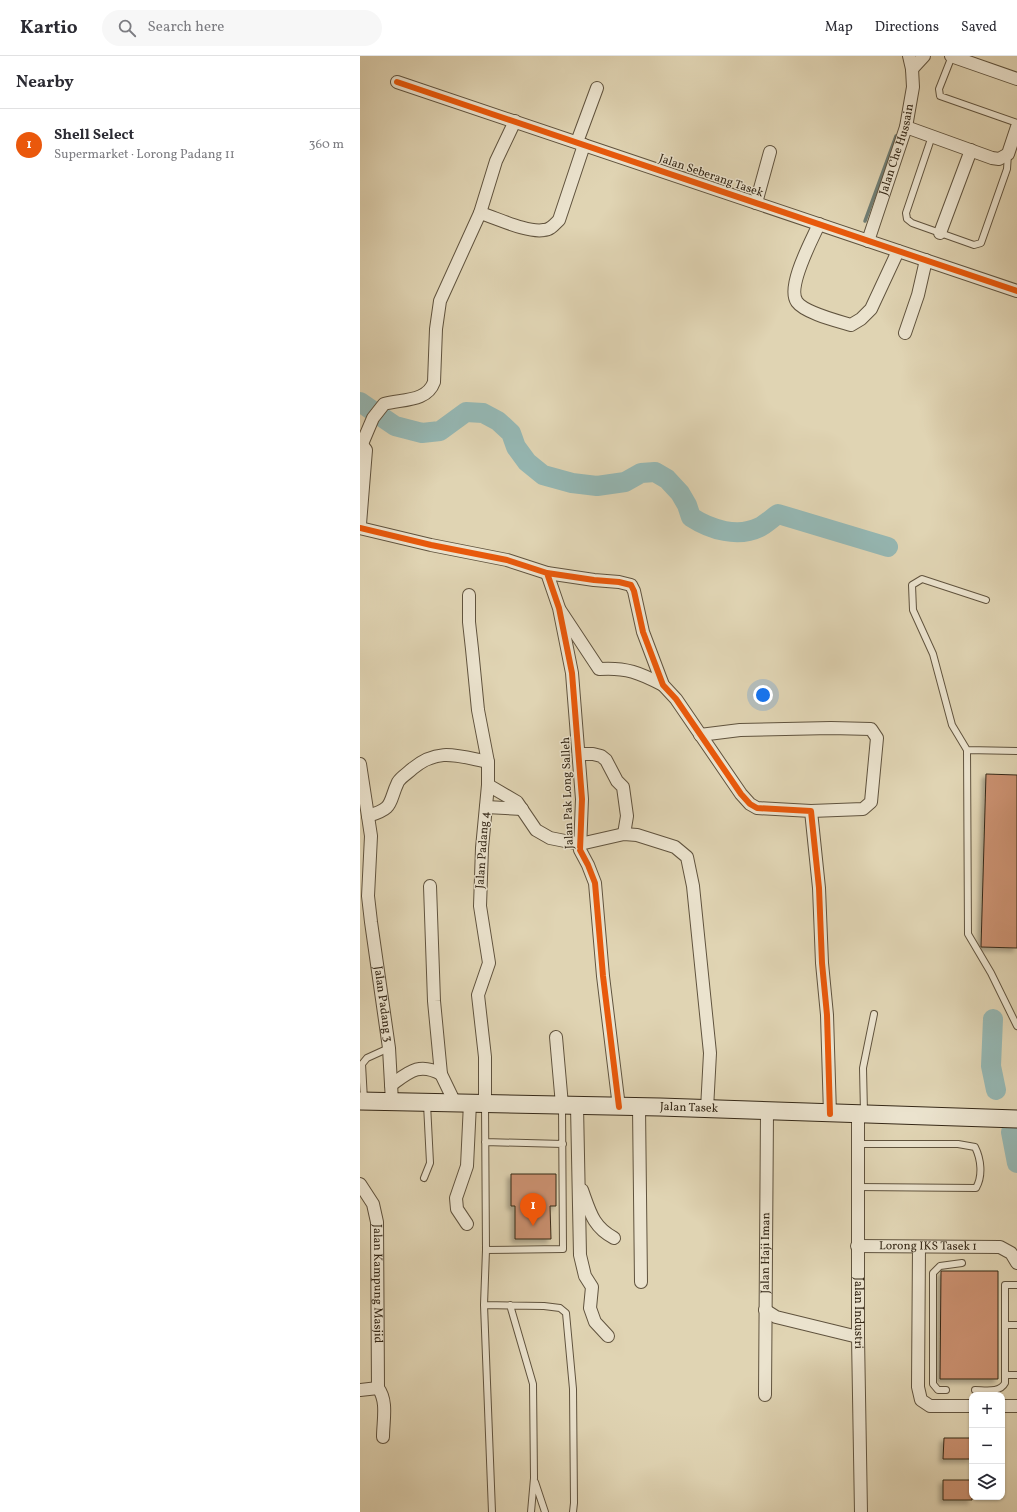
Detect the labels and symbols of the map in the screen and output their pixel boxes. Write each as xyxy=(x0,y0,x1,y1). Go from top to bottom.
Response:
street label: Jalan Che Hussain xyxy=(876,103,918,198)
street label: Jalan Seberang Tasek xyxy=(657,151,766,202)
your location xyxy=(753,685,773,705)
street label: Jalan Pak Long Salleh xyxy=(558,737,578,849)
street label: Jalan Padang 4 xyxy=(472,811,494,889)
street label: Jalan Padang 3 xyxy=(369,965,396,1043)
street label: Jalan Tasek xyxy=(659,1099,719,1117)
pin: 1 xyxy=(520,1193,546,1226)
street label: Jalan Haji Iman xyxy=(758,1212,774,1294)
street label: Jalan Kampung Masjid xyxy=(369,1224,386,1344)
street label: Lorong IKS Tasek 1 xyxy=(879,1238,977,1255)
street label: Jalan Industri xyxy=(850,1277,866,1350)

